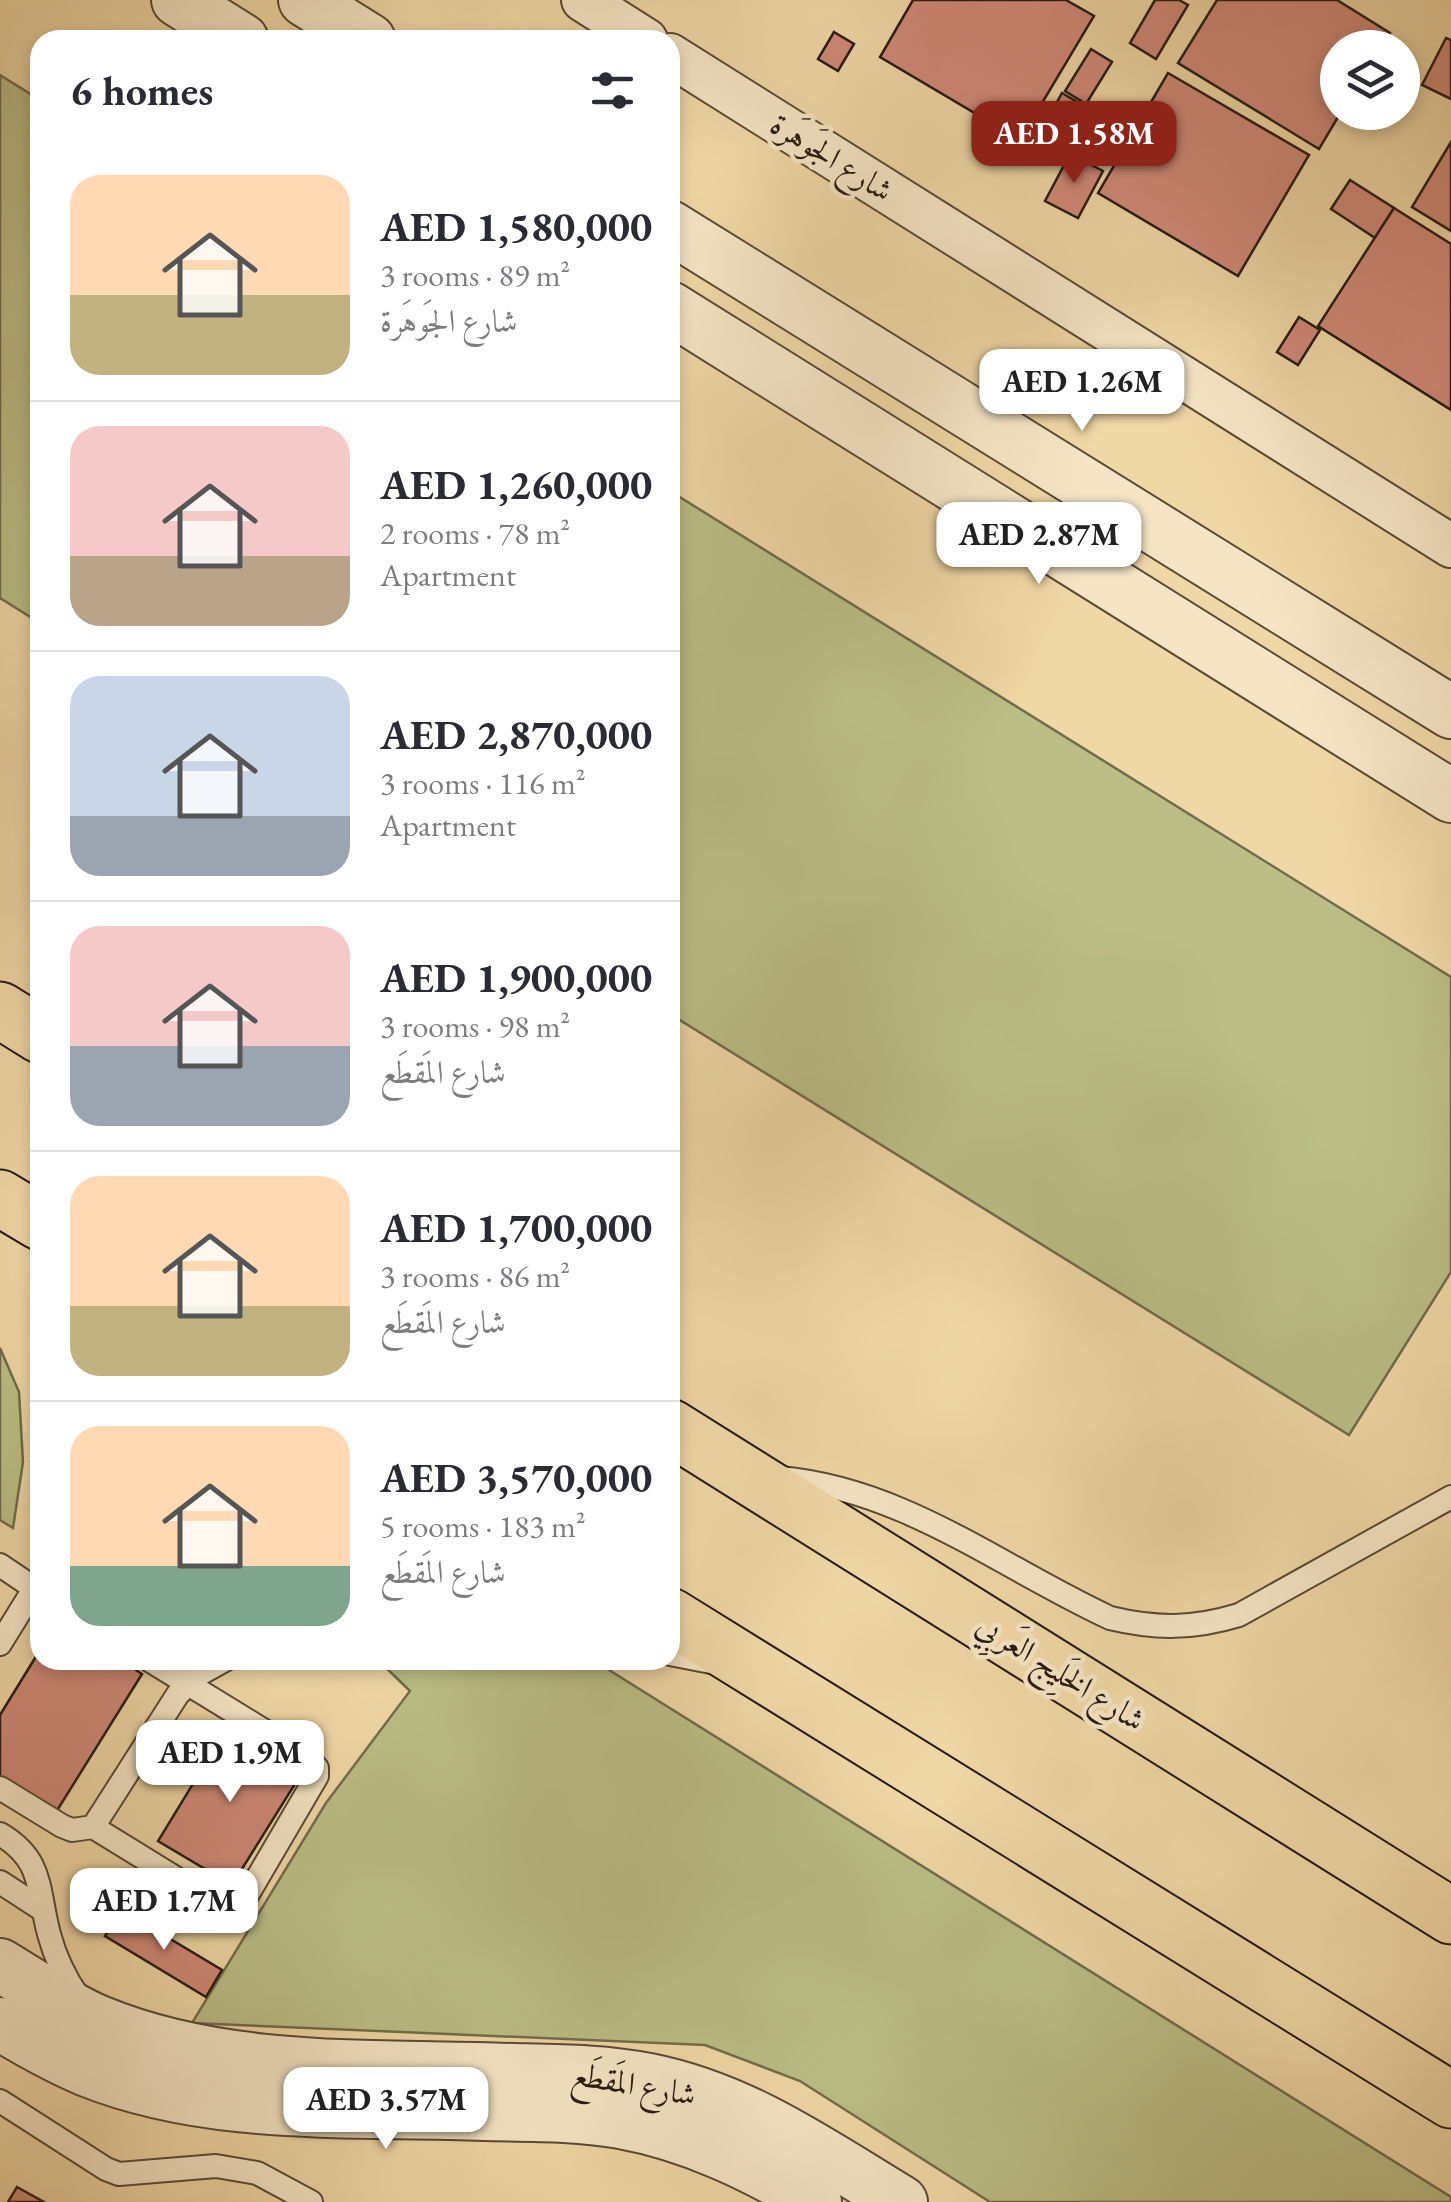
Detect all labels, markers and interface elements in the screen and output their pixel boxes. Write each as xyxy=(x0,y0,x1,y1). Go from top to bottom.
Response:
map controls xyxy=(1320,30,1420,130)
button: layers xyxy=(1320,30,1420,130)
text: 6 homes xyxy=(70,63,213,118)
icon: filters xyxy=(585,63,640,118)
street label: شارع الجَوهَرة xyxy=(759,101,902,216)
pin: AED 1.58M xyxy=(960,101,1188,186)
text: AED 1.58M xyxy=(993,112,1155,154)
text: AED 1,580,000 xyxy=(380,199,652,254)
icon: home xyxy=(150,215,270,335)
text: 3 rooms · 89 m² xyxy=(380,254,570,296)
text: شارع الجَوهَرة xyxy=(380,300,517,342)
pin: AED 1.26M xyxy=(968,349,1196,434)
text: AED 1.26M xyxy=(1001,360,1163,402)
text: AED 1,260,000 xyxy=(380,457,652,512)
icon: home xyxy=(150,466,270,586)
pin: AED 2.87M xyxy=(925,502,1153,587)
text: 2 rooms · 78 m² xyxy=(380,512,570,554)
text: AED 2.87M xyxy=(958,513,1120,555)
text: Apartment xyxy=(380,554,516,596)
text: AED 2,870,000 xyxy=(380,707,652,762)
icon: home xyxy=(150,716,270,836)
text: 3 rooms · 116 m² xyxy=(380,762,586,804)
text: Apartment xyxy=(380,804,516,846)
text: AED 1,900,000 xyxy=(380,950,652,1005)
icon: home xyxy=(150,966,270,1086)
text: 3 rooms · 98 m² xyxy=(380,1005,570,1047)
text: شارع المَقطَع xyxy=(380,1051,506,1093)
text: AED 1,700,000 xyxy=(380,1200,652,1255)
icon: home xyxy=(150,1216,270,1336)
text: 3 rooms · 86 m² xyxy=(380,1255,570,1297)
text: شارع المَقطَع xyxy=(380,1301,506,1343)
text: AED 3,570,000 xyxy=(380,1450,652,1505)
icon: home xyxy=(150,1466,270,1586)
text: 5 rooms · 183 m² xyxy=(380,1505,586,1547)
text: شارع المَقطَع xyxy=(380,1551,506,1593)
street label: شارع الخَلِيج العَربِي xyxy=(964,1602,1154,1747)
pin: AED 1.9M xyxy=(127,1720,333,1805)
text: AED 1.9M xyxy=(158,1731,302,1773)
pin: AED 1.7M xyxy=(61,1868,267,1953)
text: AED 1.7M xyxy=(92,1879,236,1921)
street label: شارع المَقطَع xyxy=(567,2050,700,2123)
pin: AED 3.57M xyxy=(272,2067,500,2152)
text: AED 3.57M xyxy=(305,2078,467,2120)

